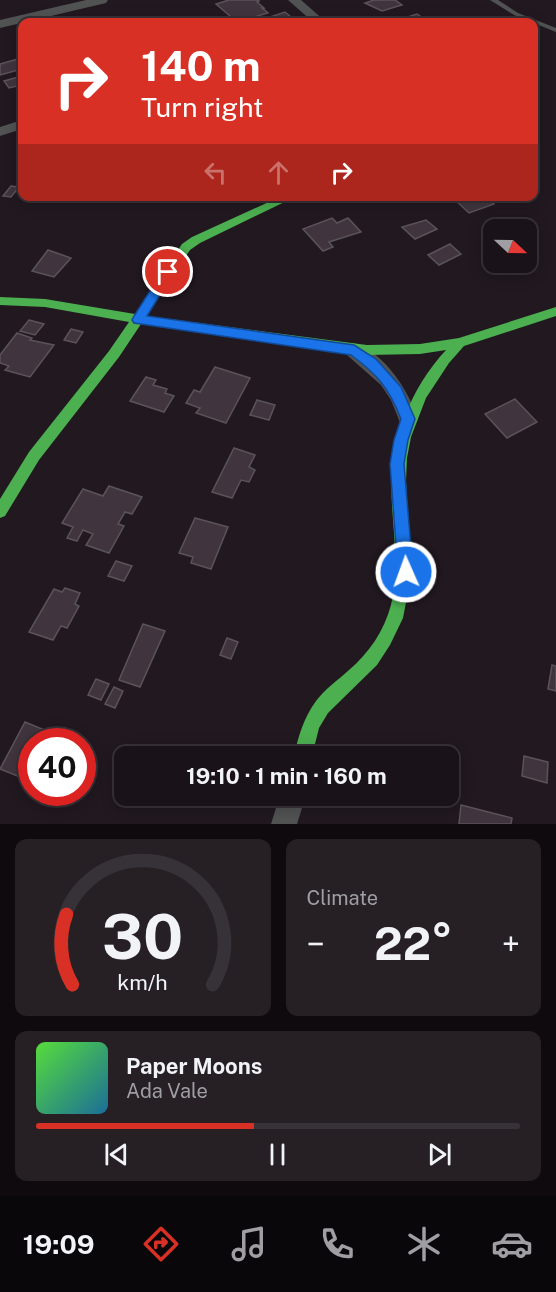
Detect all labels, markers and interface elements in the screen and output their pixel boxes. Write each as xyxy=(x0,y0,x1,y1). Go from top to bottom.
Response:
text: 140 m xyxy=(141,41,261,90)
icon: right xyxy=(42,42,120,120)
text: Turn right xyxy=(141,91,264,123)
icon: left xyxy=(199,156,232,189)
icon: ahead xyxy=(262,156,295,189)
icon: right xyxy=(325,156,358,189)
north arrow xyxy=(483,219,537,273)
map controls xyxy=(483,219,537,273)
pin xyxy=(142,246,193,297)
icon: arrive xyxy=(151,255,184,288)
position arrow xyxy=(374,540,438,604)
speed limit sign: 40 xyxy=(18,728,96,806)
text: 19:10 · 1 min · 160 m xyxy=(186,763,387,789)
text: Climate xyxy=(307,886,378,910)
text: 30 xyxy=(102,900,184,973)
text: 22° xyxy=(374,917,452,970)
text: − xyxy=(307,925,325,963)
text: + xyxy=(502,925,520,963)
text: km/h xyxy=(118,970,168,995)
text: Paper Moons xyxy=(126,1053,262,1079)
text: Ada Vale xyxy=(126,1079,208,1103)
icon: previous xyxy=(100,1138,133,1171)
icon: pause xyxy=(261,1138,294,1171)
icon: next xyxy=(423,1138,456,1171)
icon: directions xyxy=(140,1223,182,1265)
icon: music xyxy=(228,1223,270,1265)
icon: phone xyxy=(316,1223,358,1265)
icon: climate xyxy=(403,1223,445,1265)
icon: car xyxy=(491,1223,533,1265)
text: 19:09 xyxy=(23,1228,95,1260)

